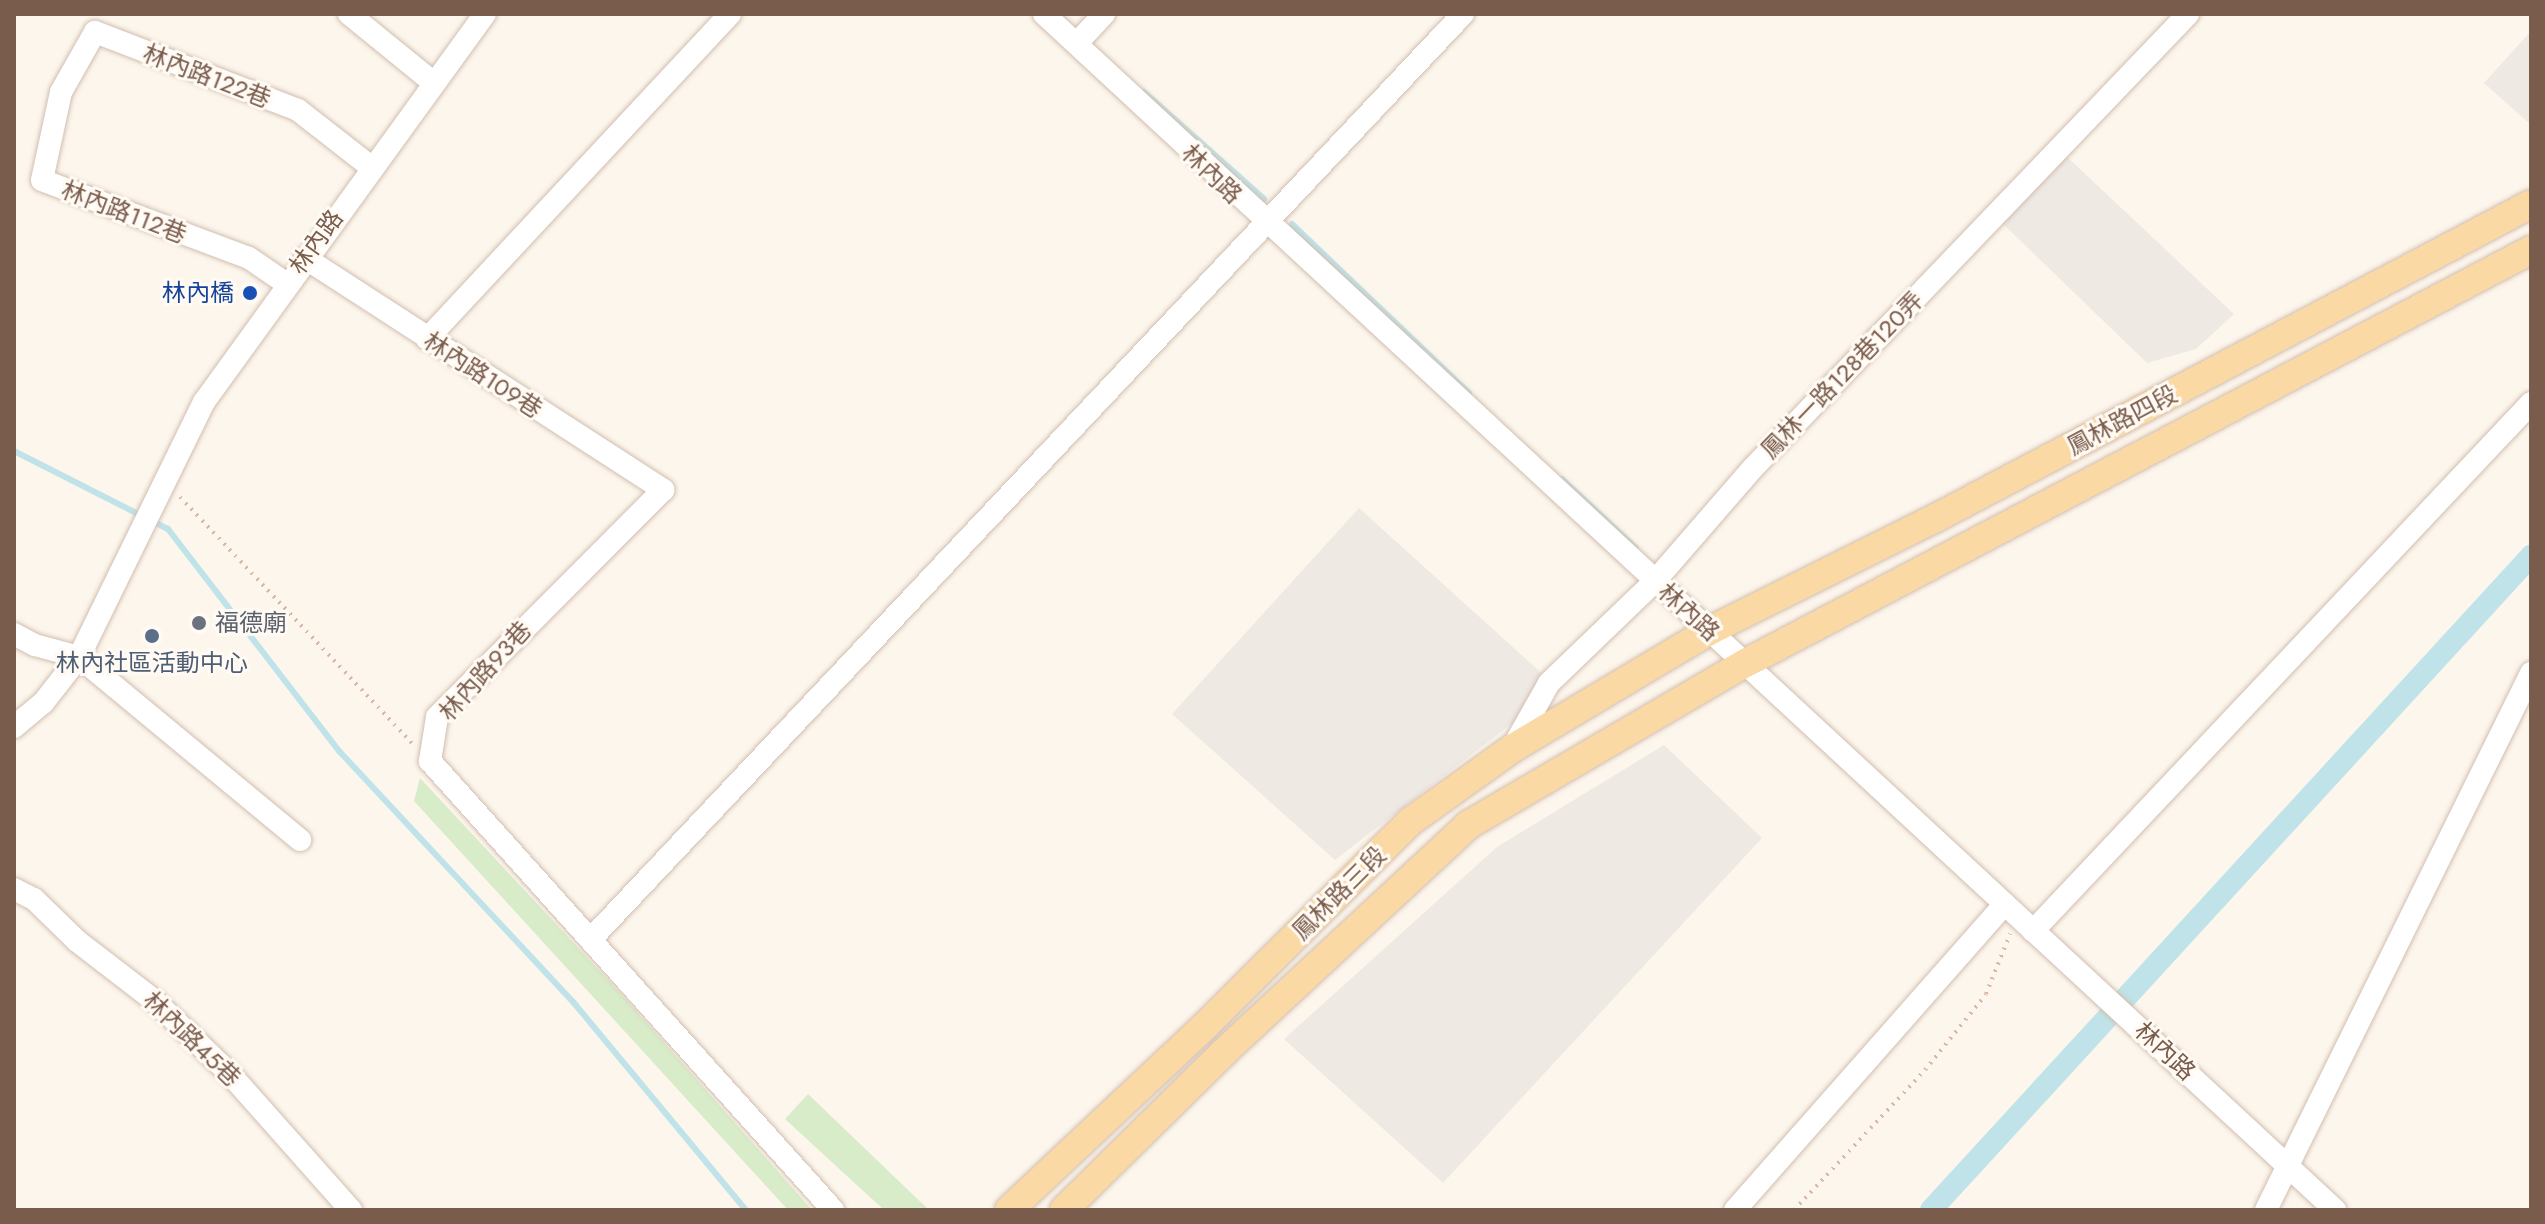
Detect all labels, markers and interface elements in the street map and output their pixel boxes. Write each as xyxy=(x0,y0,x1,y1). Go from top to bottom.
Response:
street label: 林內路122巷 xyxy=(139,39,275,113)
street label: 林內路 xyxy=(1176,139,1248,209)
street label: 林內路112巷 xyxy=(58,175,190,249)
street label: 林內路 xyxy=(283,204,349,280)
place label: 林內橋 xyxy=(162,279,234,307)
marker: 林內橋 xyxy=(241,284,259,302)
street label: 鳳林一路128巷120弄 xyxy=(1755,286,1929,464)
street label: 林內路109巷 xyxy=(419,326,547,424)
street label: 鳳林路四段 xyxy=(2062,379,2182,461)
street label: 林內路 xyxy=(1653,577,1725,647)
place label: 福德廟 xyxy=(215,609,287,637)
marker: 福德廟 xyxy=(190,614,208,632)
street label: 林內路93巷 xyxy=(433,616,537,726)
marker: 林內社區活動中心 xyxy=(143,627,161,645)
place label: 林內社區活動中心 xyxy=(56,649,248,677)
street label: 鳳林路三段 xyxy=(1286,840,1392,946)
street label: 林內路45巷 xyxy=(138,986,246,1092)
street label: 林內路 xyxy=(2129,1016,2201,1086)

